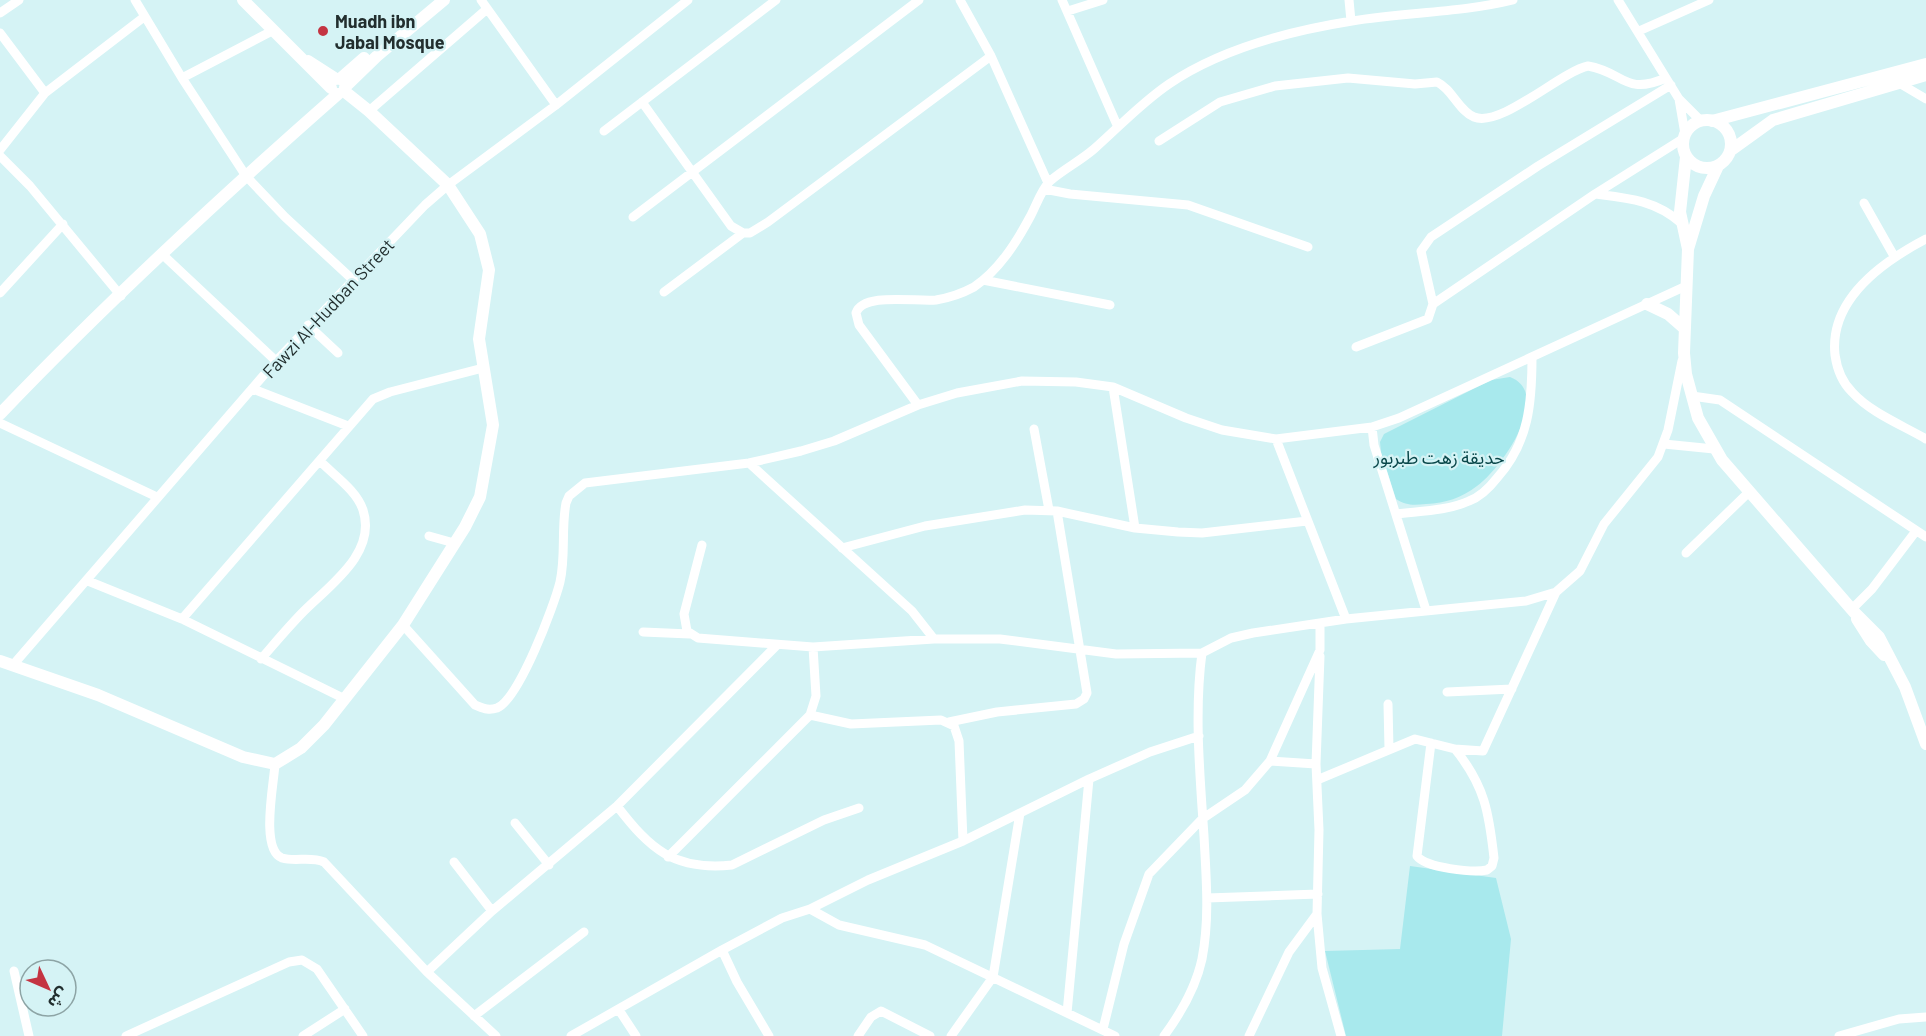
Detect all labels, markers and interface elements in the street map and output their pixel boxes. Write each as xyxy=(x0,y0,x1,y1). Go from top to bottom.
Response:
place label: Muadh ibn Jabal Mosque xyxy=(335,10,445,53)
marker: Muadh ibn Jabal Mosque xyxy=(316,24,330,38)
street label: Fawzi Al-Hudban Street xyxy=(258,234,398,382)
park label: حديقة زهت طبربور xyxy=(1372,446,1505,469)
north arrow xyxy=(18,958,78,1018)
text: ش xyxy=(44,984,74,1013)

